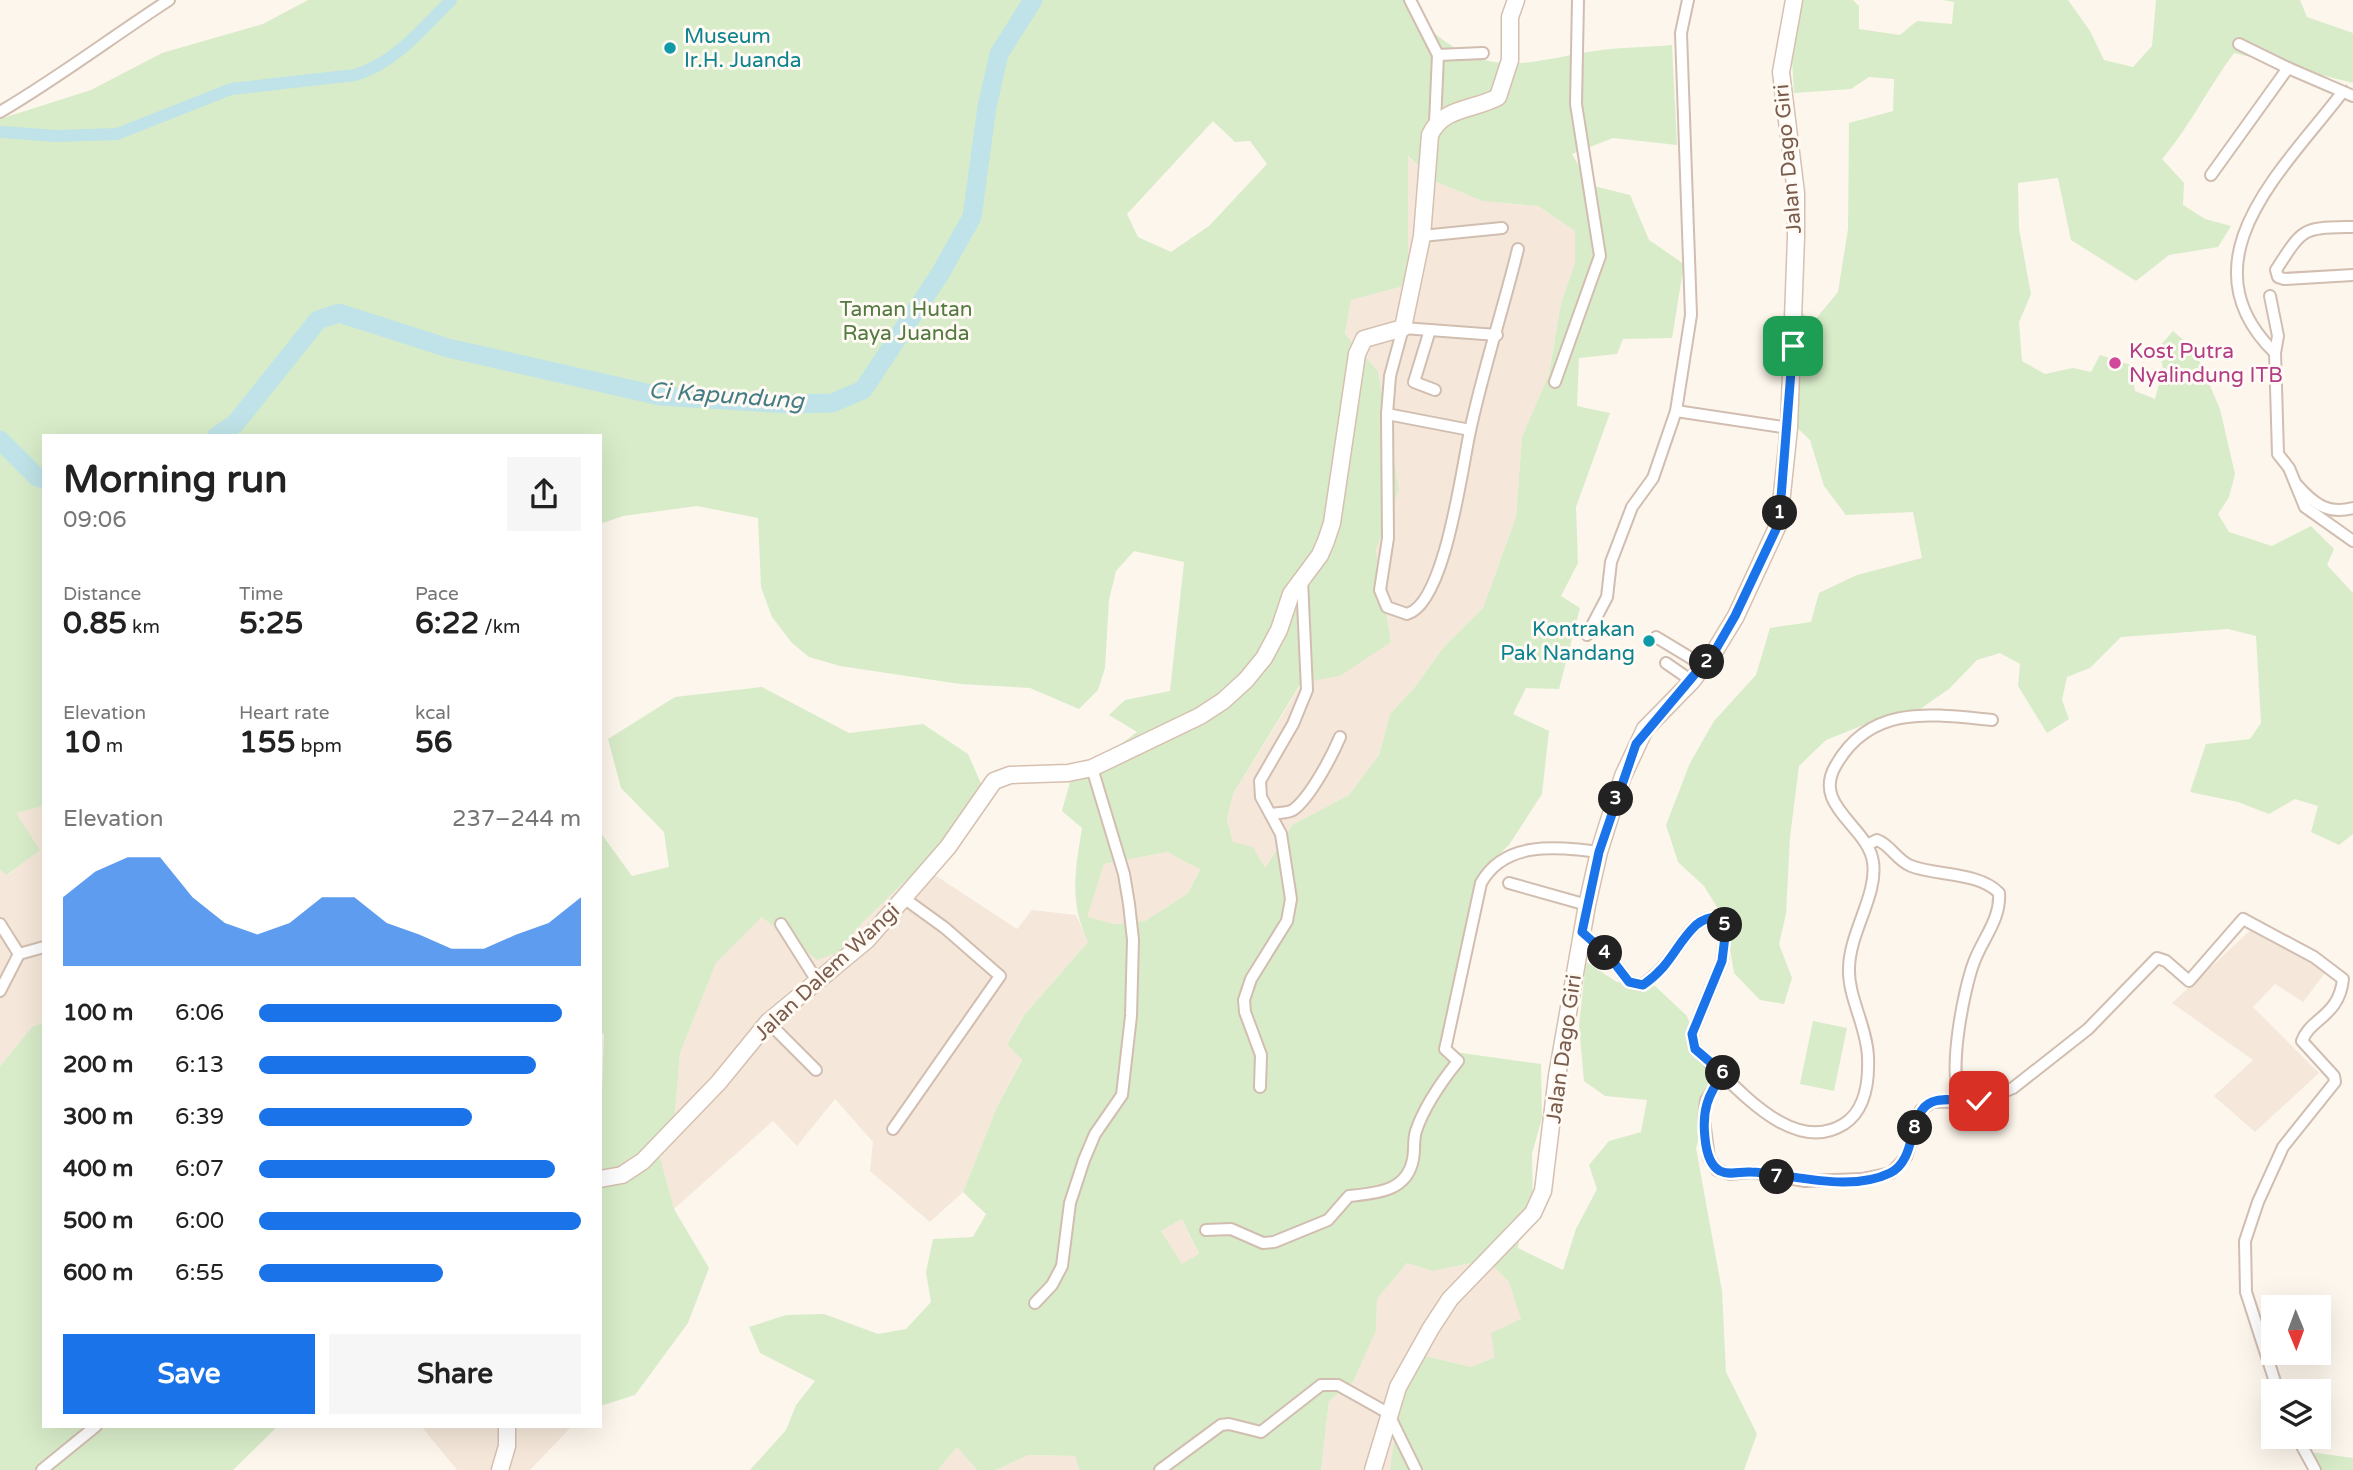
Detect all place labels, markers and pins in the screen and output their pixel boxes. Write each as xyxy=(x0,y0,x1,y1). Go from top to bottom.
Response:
place label: Museum Ir.H. Juanda xyxy=(684,24,802,73)
marker: Museum Ir.H. Juanda xyxy=(662,40,678,56)
pin xyxy=(1763,316,1823,376)
place label: Kost Putra Nyalindung ITB xyxy=(2129,339,2283,388)
marker: Kost Putra Nyalindung ITB xyxy=(2107,355,2123,371)
pin: 1 xyxy=(1762,496,1798,530)
place label: Kontrakan Pak Nandang xyxy=(1500,617,1635,666)
marker: Kontrakan Pak Nandang xyxy=(1641,633,1657,649)
pin: 2 xyxy=(1690,644,1724,680)
pin: 3 xyxy=(1598,782,1634,816)
pin: 5 xyxy=(1708,908,1742,942)
pin: 4 xyxy=(1588,936,1622,970)
pin: 6 xyxy=(1706,1056,1740,1090)
pin xyxy=(1949,1071,2009,1131)
pin: 8 xyxy=(1898,1110,1932,1146)
pin: 7 xyxy=(1760,1160,1795,1194)

